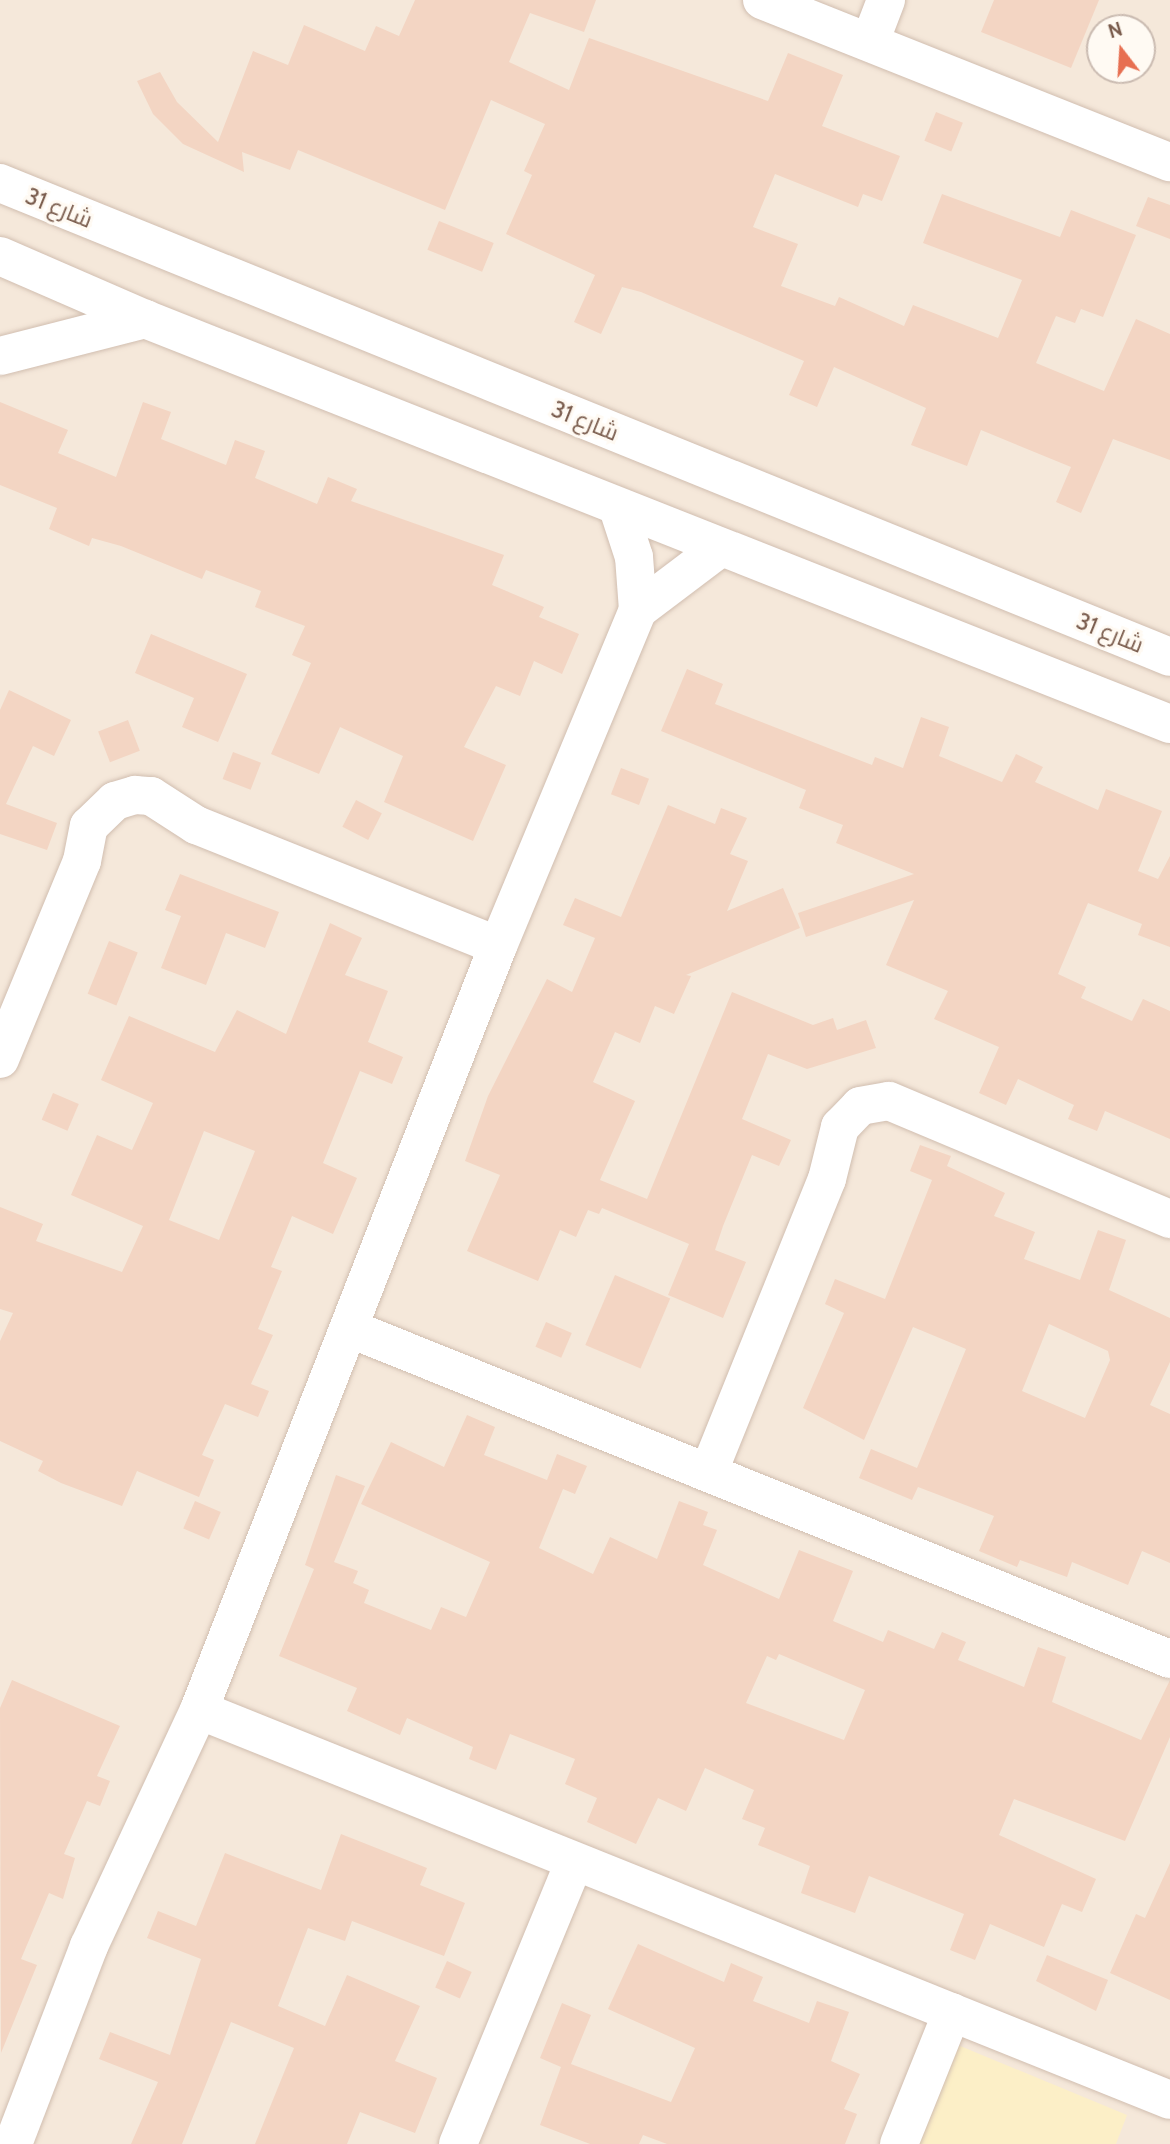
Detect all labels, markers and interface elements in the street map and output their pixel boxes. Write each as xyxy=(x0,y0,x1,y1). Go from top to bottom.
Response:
north arrow xyxy=(1086,14,1156,84)
text: N xyxy=(1106,17,1125,43)
street label: شارع 31 xyxy=(22,182,96,234)
street label: شارع 31 xyxy=(548,395,622,447)
street label: شارع 31 xyxy=(1073,607,1147,659)

